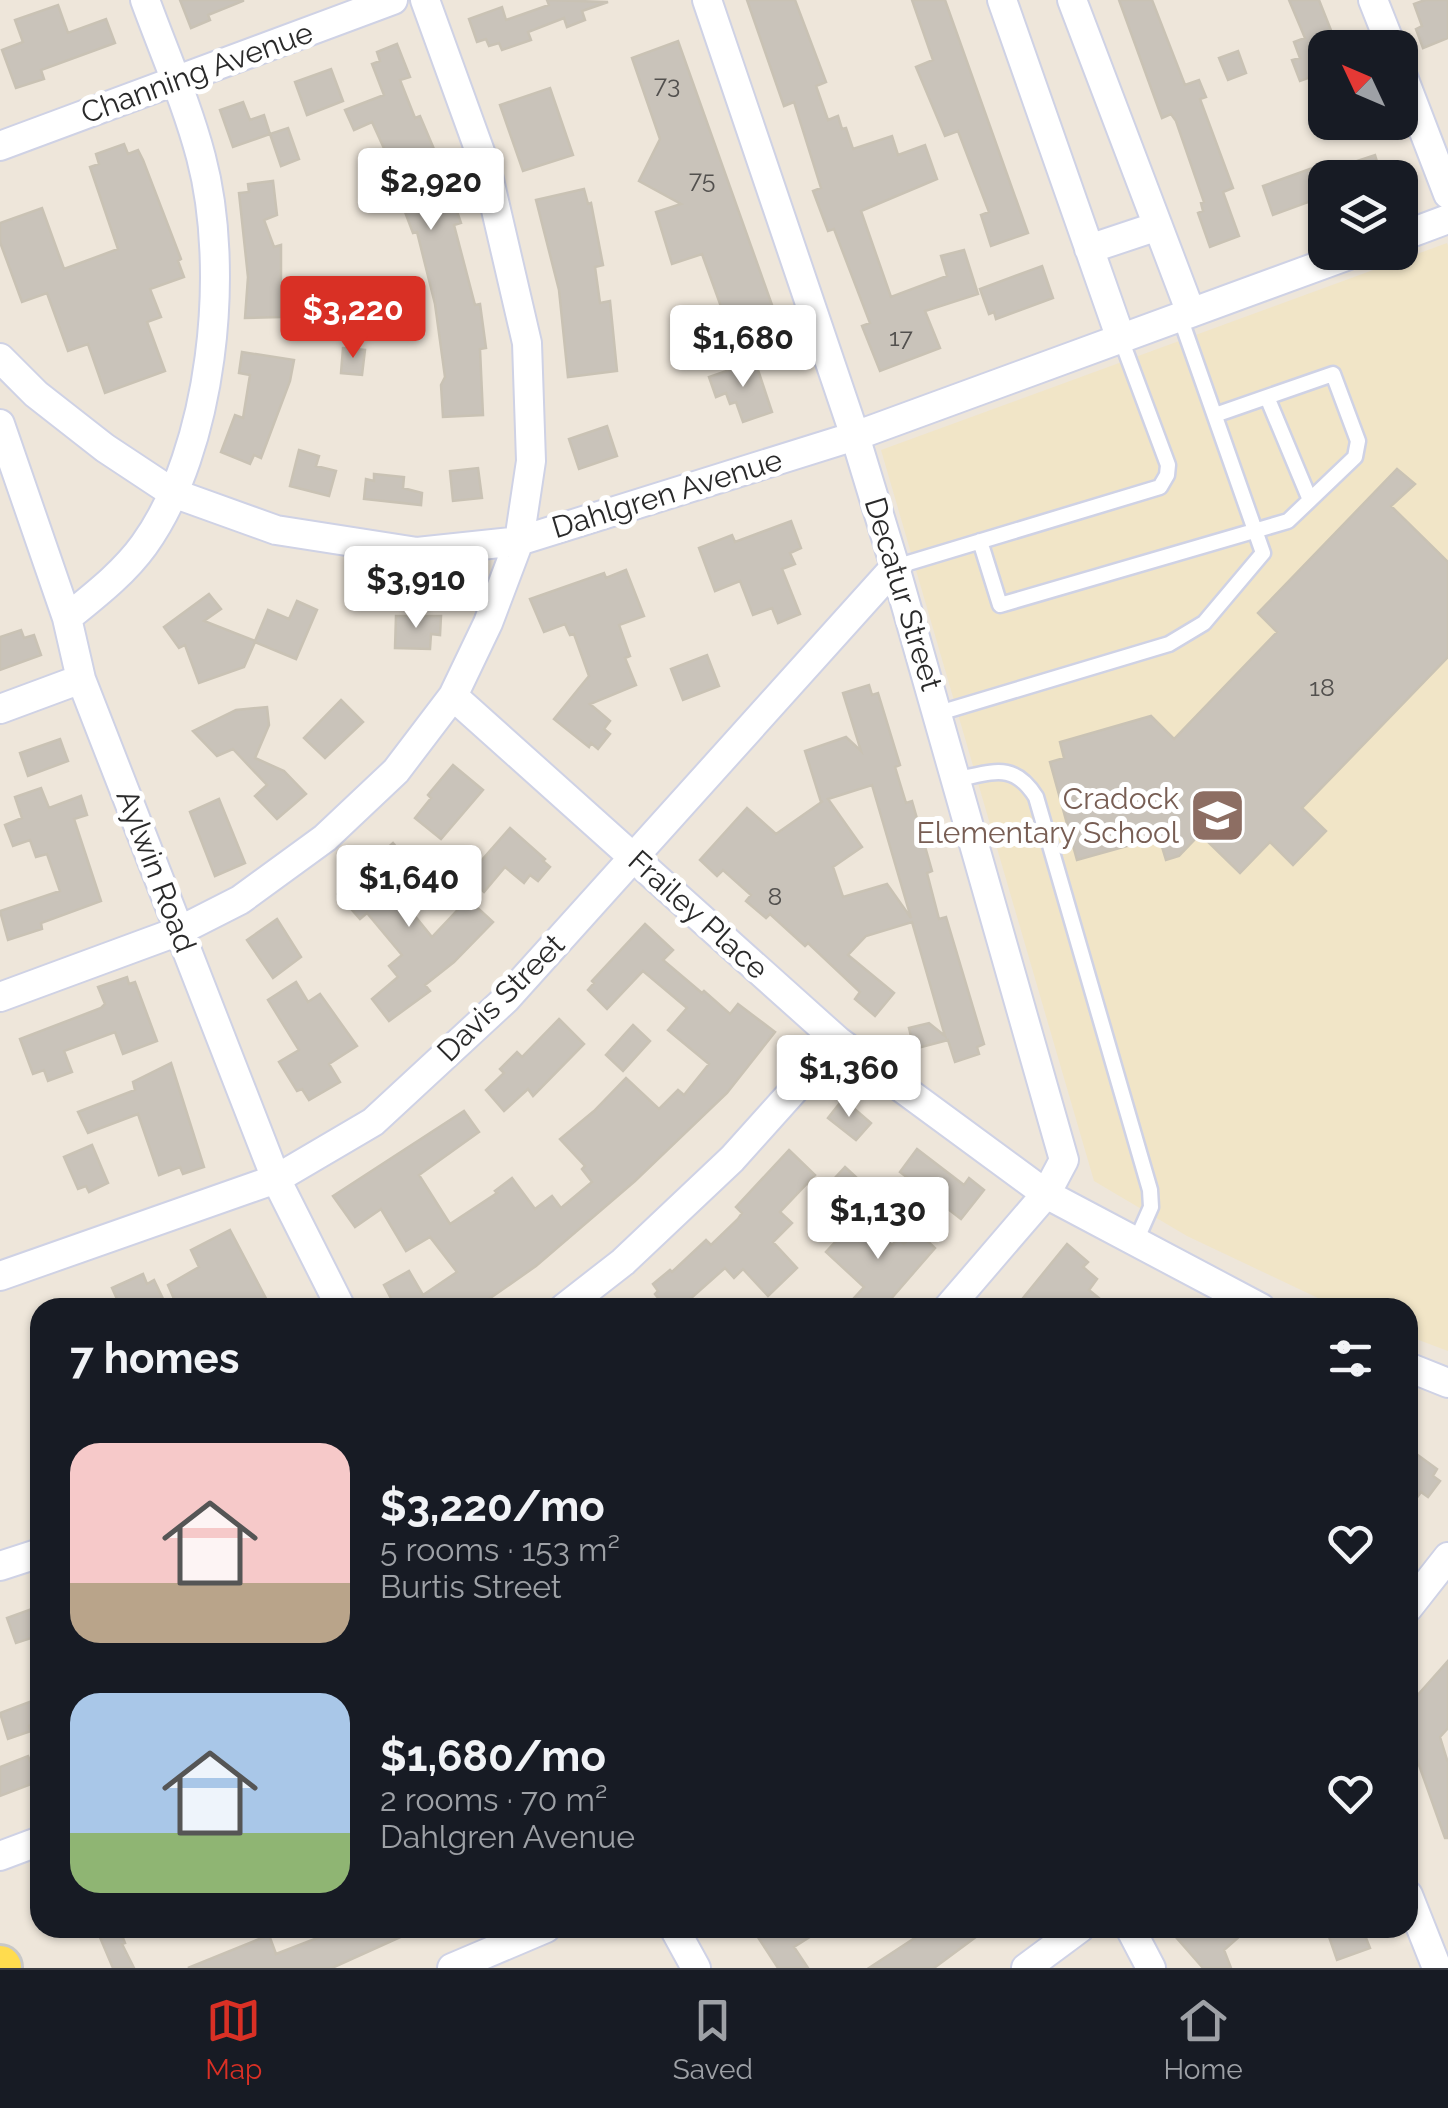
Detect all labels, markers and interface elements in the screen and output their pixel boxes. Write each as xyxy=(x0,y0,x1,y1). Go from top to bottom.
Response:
street label: Channing Avenue xyxy=(76,14,317,131)
north arrow xyxy=(1308,30,1418,140)
map controls xyxy=(1308,30,1418,270)
house number: 73 xyxy=(654,69,680,99)
pin: $2,920 xyxy=(350,148,512,233)
button: layers xyxy=(1308,160,1418,270)
text: $2,920 xyxy=(380,162,482,199)
house number: 75 xyxy=(689,164,715,194)
pin: $3,220 xyxy=(272,276,434,361)
text: $3,220 xyxy=(302,290,404,327)
pin: $1,680 xyxy=(662,305,824,390)
text: $1,680 xyxy=(692,319,794,356)
house number: 17 xyxy=(889,322,914,352)
street label: Dahlgren Avenue xyxy=(547,442,786,545)
street label: Decatur Street xyxy=(857,493,949,695)
pin: $3,910 xyxy=(335,546,497,631)
text: $3,910 xyxy=(366,560,466,597)
house number: 18 xyxy=(1309,672,1335,702)
place label: Cradock Elementary School xyxy=(916,781,1180,850)
street label: Aylwin Road xyxy=(109,785,203,957)
school or university icon: Cradock Elementary School xyxy=(1188,786,1248,846)
street label: Frailey Place xyxy=(621,843,775,986)
pin: $1,640 xyxy=(328,845,490,930)
text: $1,640 xyxy=(359,859,459,896)
house number: 8 xyxy=(768,881,782,911)
street label: Davis Street xyxy=(430,927,571,1068)
pin: $1,360 xyxy=(768,1035,930,1120)
text: $1,360 xyxy=(799,1049,899,1086)
pin: $1,130 xyxy=(797,1177,959,1262)
text: $1,130 xyxy=(830,1191,926,1228)
icon: filters xyxy=(1323,1331,1378,1386)
text: 7 homes xyxy=(70,1334,239,1383)
text: $3,220/mo xyxy=(380,1482,605,1531)
icon: home xyxy=(150,1483,270,1603)
icon: heart xyxy=(1323,1516,1378,1571)
text: 5 rooms · 153 m² xyxy=(380,1531,620,1568)
text: Burtis Street xyxy=(380,1568,562,1605)
text: $1,680/mo xyxy=(380,1732,606,1781)
icon: home xyxy=(150,1733,270,1853)
icon: heart xyxy=(1323,1766,1378,1821)
text: 2 rooms · 70 m² xyxy=(380,1781,607,1818)
text: Dahlgren Avenue xyxy=(380,1818,635,1855)
tab: Map xyxy=(205,1993,262,2086)
tab: Saved xyxy=(673,1993,753,2086)
tab: Home xyxy=(1163,1993,1243,2086)

